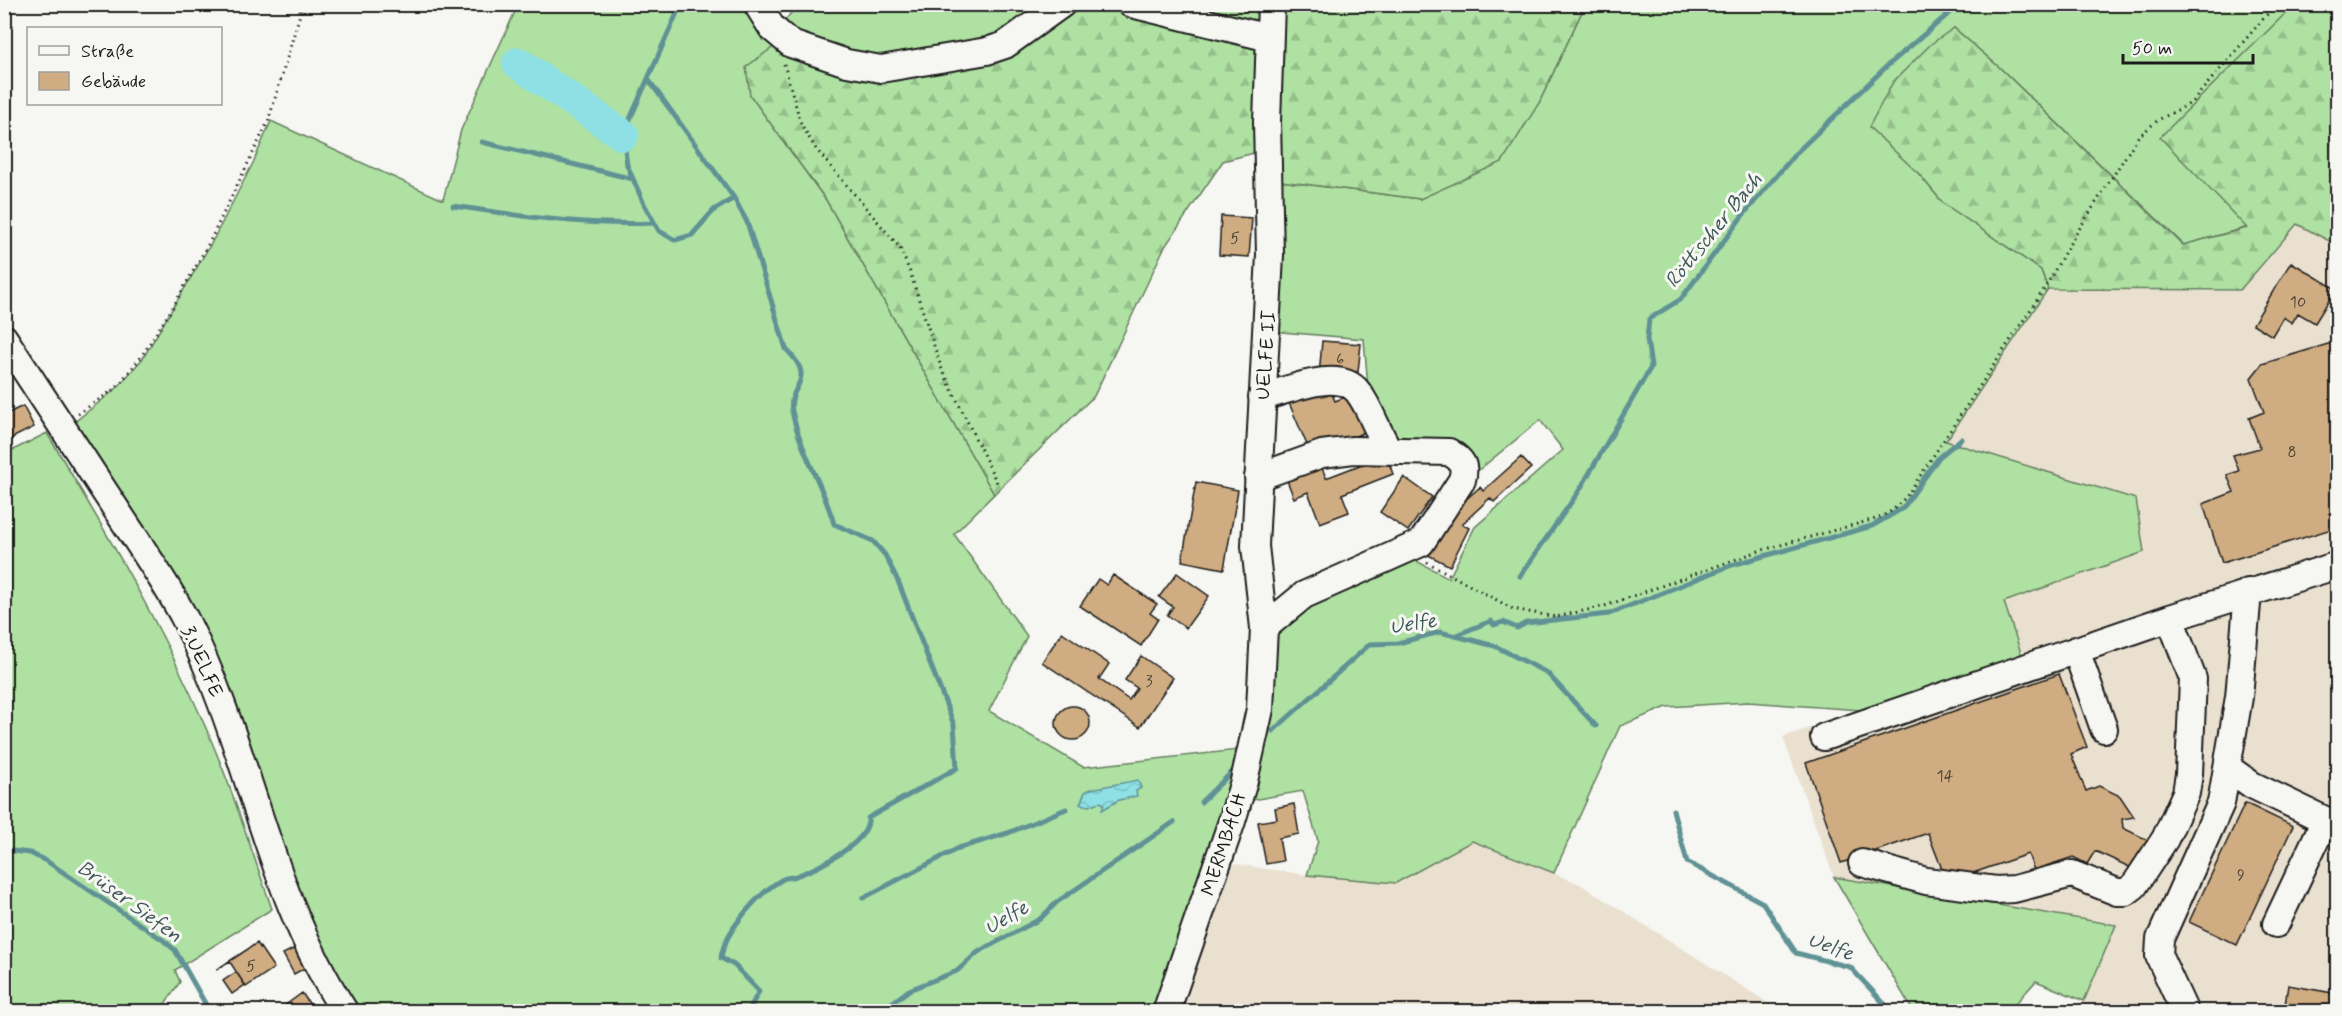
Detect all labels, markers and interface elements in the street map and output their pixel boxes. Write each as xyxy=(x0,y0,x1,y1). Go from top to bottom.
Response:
legend xyxy=(27,27,222,105)
scale bar xyxy=(2123,27,2254,65)
text: 50 m xyxy=(2132,37,2172,61)
text: Straße xyxy=(81,40,134,64)
text: Gebäude xyxy=(81,70,146,94)
water label: Röttscher Bach xyxy=(1659,167,1769,294)
house number: 5 xyxy=(1230,228,1240,249)
house number: 10 xyxy=(2290,292,2306,313)
street label: UELFE II xyxy=(1250,309,1283,401)
house number: 6 xyxy=(1336,349,1344,370)
house number: 8 xyxy=(2287,442,2297,463)
water label: Uelfe xyxy=(1388,607,1439,641)
street label: 3.UELFE xyxy=(174,622,229,702)
house number: 3 xyxy=(1145,671,1153,692)
house number: 14 xyxy=(1937,766,1954,787)
street label: MERMBACH xyxy=(1195,789,1254,899)
water label: Brüser Siefen xyxy=(71,854,188,949)
house number: 9 xyxy=(2237,865,2245,886)
water label: Uelfe xyxy=(979,893,1035,942)
water label: Uelfe xyxy=(1804,926,1859,969)
house number: 5 xyxy=(246,956,256,977)

